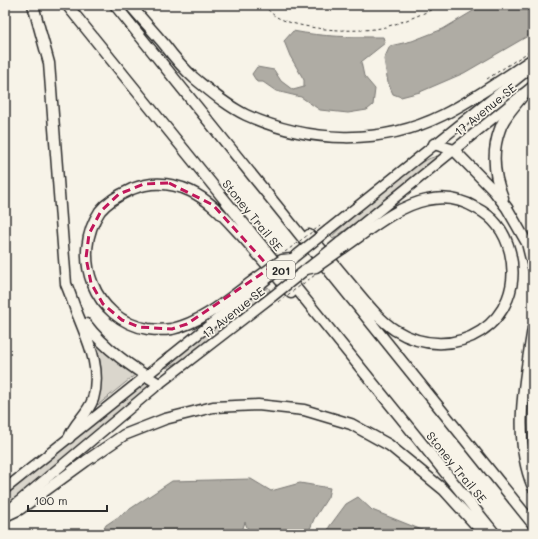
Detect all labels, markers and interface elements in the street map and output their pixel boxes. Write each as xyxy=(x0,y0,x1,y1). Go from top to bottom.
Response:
street label: 17 Avenue SE xyxy=(451,79,519,139)
street label: Stoney Trail SE xyxy=(219,176,287,254)
road number: 201 xyxy=(267,261,295,279)
street label: 17 Avenue SE xyxy=(199,283,268,341)
street label: Stoney Trail SE xyxy=(423,428,491,506)
scale bar xyxy=(28,487,107,513)
text: 100 m xyxy=(34,492,68,508)

